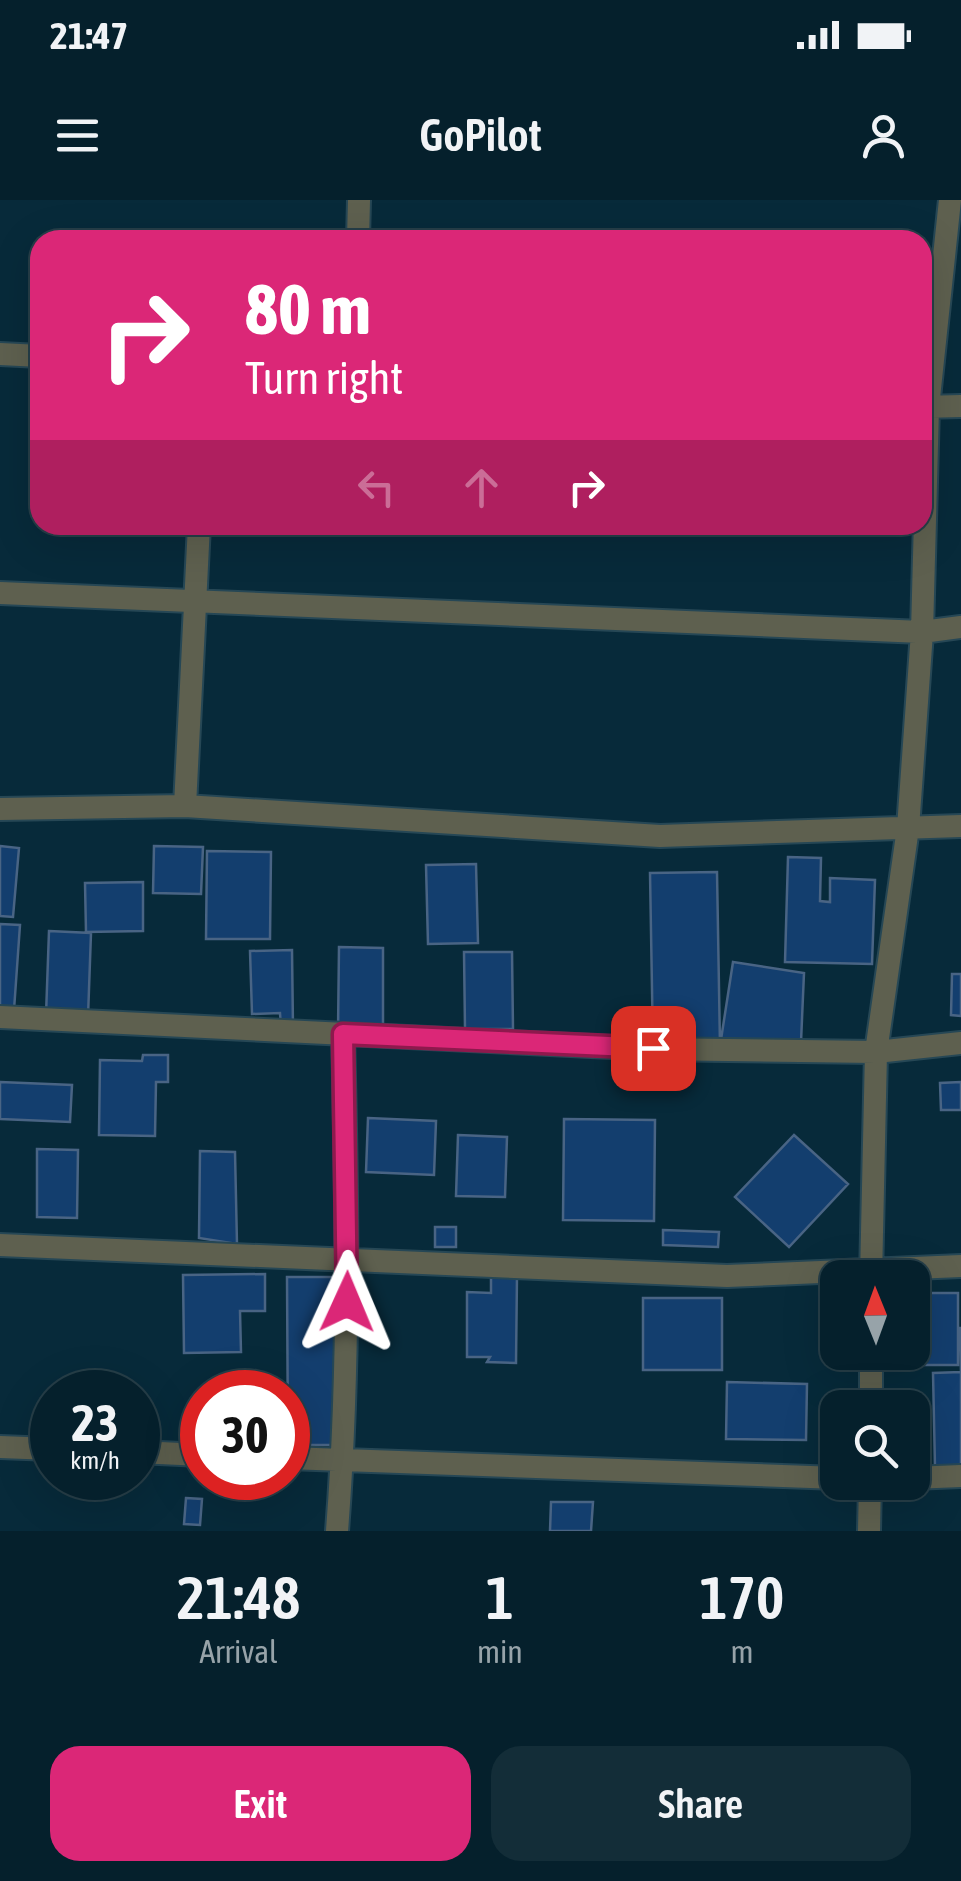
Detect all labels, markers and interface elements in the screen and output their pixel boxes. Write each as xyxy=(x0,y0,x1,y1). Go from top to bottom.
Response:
text: 21:47 xyxy=(50,14,128,57)
icon: menu xyxy=(50,108,105,163)
icon: person xyxy=(856,108,911,163)
text: GoPilot xyxy=(419,109,542,161)
text: 80 m xyxy=(245,269,371,349)
icon: right xyxy=(80,270,210,400)
text: Turn right xyxy=(245,352,403,404)
icon: left xyxy=(349,460,404,515)
icon: ahead xyxy=(454,460,509,515)
icon: right xyxy=(559,460,614,515)
pin xyxy=(611,1006,696,1091)
icon: arrive xyxy=(626,1021,681,1076)
position arrow xyxy=(295,1250,399,1354)
north arrow xyxy=(820,1260,930,1370)
map controls xyxy=(820,1260,930,1500)
speed limit sign: 30 xyxy=(180,1370,310,1500)
button: search xyxy=(820,1390,930,1500)
text: 23 xyxy=(71,1394,118,1452)
text: km/h xyxy=(70,1446,120,1474)
text: 21:48 xyxy=(177,1563,300,1632)
text: 1 xyxy=(486,1563,514,1632)
text: 170 xyxy=(700,1563,784,1632)
text: Arrival xyxy=(199,1633,278,1670)
text: min xyxy=(477,1633,523,1670)
text: m xyxy=(730,1633,753,1670)
button: Exit xyxy=(50,1746,471,1861)
button: Share xyxy=(491,1746,911,1861)

